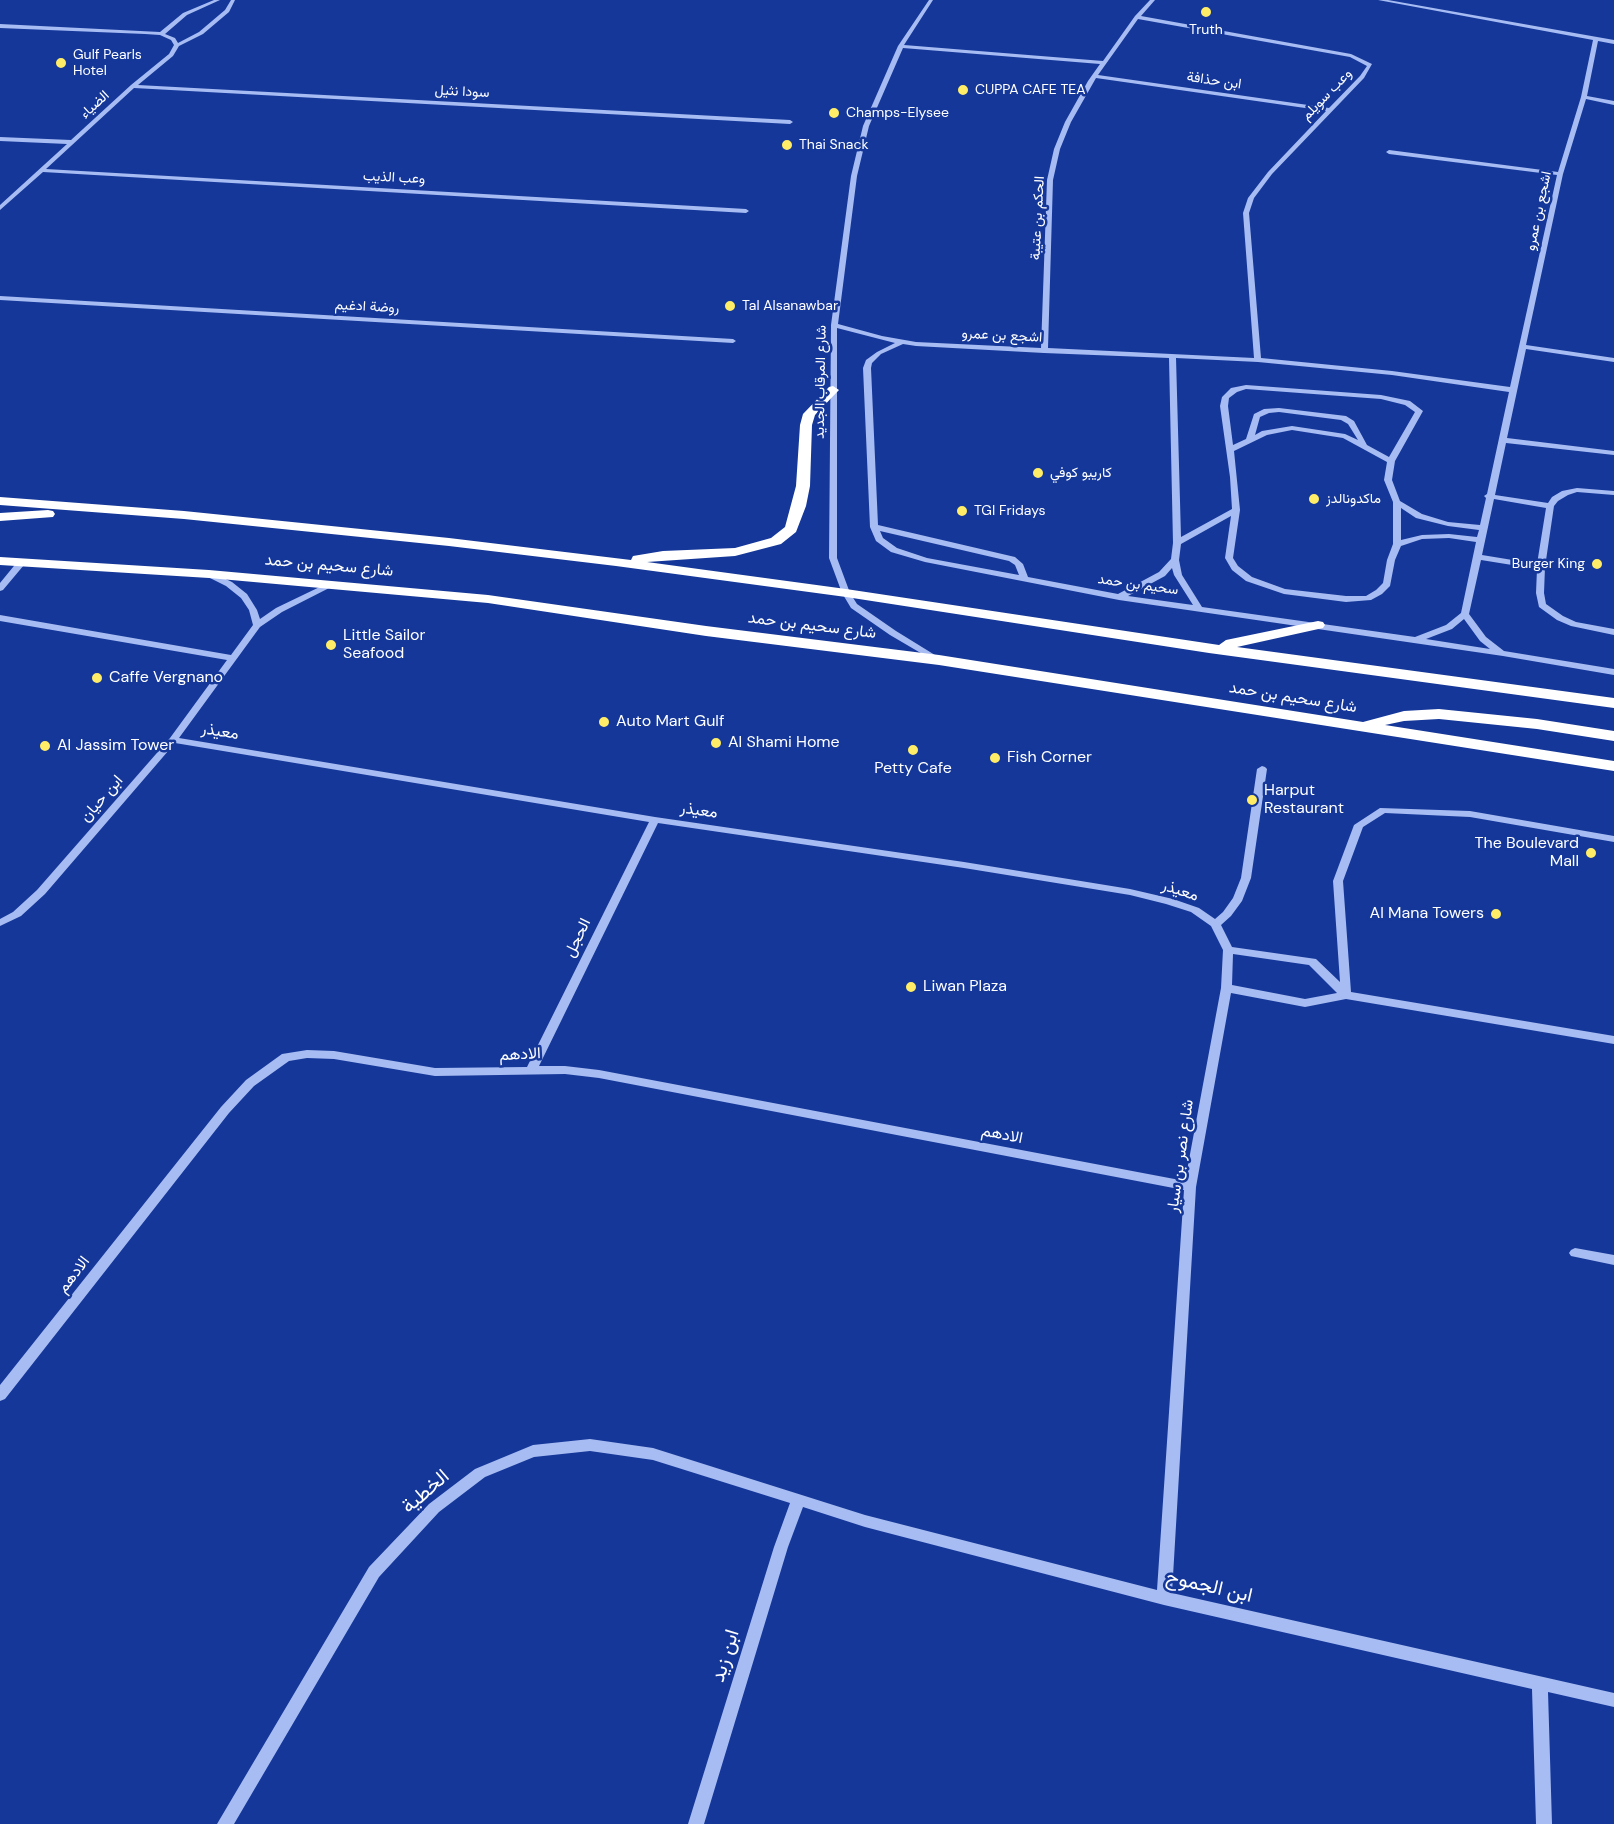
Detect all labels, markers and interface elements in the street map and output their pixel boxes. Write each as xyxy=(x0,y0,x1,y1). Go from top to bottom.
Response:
marker: Truth xyxy=(1199,5,1213,19)
place label: Truth xyxy=(1189,22,1223,38)
place label: Gulf Pearls Hotel xyxy=(73,47,142,80)
marker: Gulf Pearls Hotel xyxy=(54,56,68,70)
street label: وعب سويلم xyxy=(1298,66,1356,124)
street label: ابن حذافة xyxy=(1186,69,1242,93)
street label: سودا نثيل xyxy=(434,82,490,102)
place label: CUPPA CAFE TEA xyxy=(975,82,1086,98)
marker: CUPPA CAFE TEA xyxy=(956,83,970,97)
street label: الضياء xyxy=(77,87,113,123)
place label: Champs-Elysee xyxy=(846,105,949,121)
marker: Champs-Elysee xyxy=(827,106,841,120)
place label: Thai Snack xyxy=(799,137,868,153)
marker: Thai Snack xyxy=(780,138,794,152)
street label: وعب الذيب xyxy=(362,168,426,188)
street label: اشجع بن عمرو xyxy=(1522,170,1556,252)
street label: الحكم بن عتيبة xyxy=(1027,176,1049,260)
street label: روضة ادغيم xyxy=(334,297,400,317)
place label: Tal Alsanawbar xyxy=(742,298,838,314)
marker: Tal Alsanawbar xyxy=(723,299,737,313)
street label: شارع المرقاب الجديد xyxy=(812,325,830,439)
street label: اشجع بن عمرو xyxy=(961,326,1043,346)
place label: كاريبو كوفي xyxy=(1050,465,1112,481)
marker: كاريبو كوفي xyxy=(1031,466,1045,480)
place label: ماكدونالدز xyxy=(1326,491,1381,507)
marker: ماكدونالدز xyxy=(1307,492,1321,506)
place label: TGI Fridays xyxy=(974,503,1046,519)
marker: TGI Fridays xyxy=(955,504,969,518)
street label: شارع سحيم بن حمد xyxy=(264,551,394,581)
place label: Burger King xyxy=(1512,556,1585,572)
marker: Burger King xyxy=(1590,557,1604,571)
street label: سحيم بن حمد xyxy=(1097,571,1179,599)
street label: شارع سحيم بن حمد xyxy=(747,609,877,643)
place label: Little Sailor Seafood xyxy=(343,626,426,664)
marker: Little Sailor Seafood xyxy=(324,638,338,652)
place label: Caffe Vergnano xyxy=(109,668,223,688)
marker: Caffe Vergnano xyxy=(90,671,104,685)
street label: شارع سحيم بن حمد xyxy=(1228,678,1358,718)
place label: Auto Mart Gulf xyxy=(616,712,724,732)
marker: Auto Mart Gulf xyxy=(597,715,611,729)
street label: معيذر xyxy=(200,720,240,744)
place label: Al Shami Home xyxy=(728,733,840,753)
place label: Al Jassim Tower xyxy=(57,736,174,756)
marker: Al Shami Home xyxy=(709,736,723,750)
marker: Al Jassim Tower xyxy=(38,739,52,753)
marker: Petty Cafe xyxy=(906,743,920,757)
place label: Fish Corner xyxy=(1007,748,1092,768)
marker: Fish Corner xyxy=(988,751,1002,765)
place label: Petty Cafe xyxy=(874,759,952,779)
street label: ابن حيان xyxy=(76,772,128,826)
place label: Harput Restaurant xyxy=(1264,781,1344,819)
marker: Harput Restaurant xyxy=(1245,793,1259,807)
street label: معيذر xyxy=(679,799,719,823)
place label: The Boulevard Mall xyxy=(1474,834,1579,872)
marker: The Boulevard Mall xyxy=(1584,846,1598,860)
street label: معيذر xyxy=(1159,876,1201,906)
place label: Al Mana Towers xyxy=(1370,904,1484,924)
marker: Al Mana Towers xyxy=(1489,907,1503,921)
street label: الحجل xyxy=(560,915,596,961)
place label: Liwan Plaza xyxy=(923,977,1007,997)
marker: Liwan Plaza xyxy=(904,980,918,994)
street label: الادهم xyxy=(499,1044,541,1066)
street label: شارع نصر بن سيار xyxy=(1164,1098,1198,1214)
street label: الادهم xyxy=(980,1122,1024,1148)
street label: الادهم xyxy=(54,1253,94,1297)
street label: الخطية xyxy=(397,1465,455,1519)
street label: ابن الجموح xyxy=(1163,1565,1255,1609)
street label: ابن زيد xyxy=(707,1627,745,1685)

